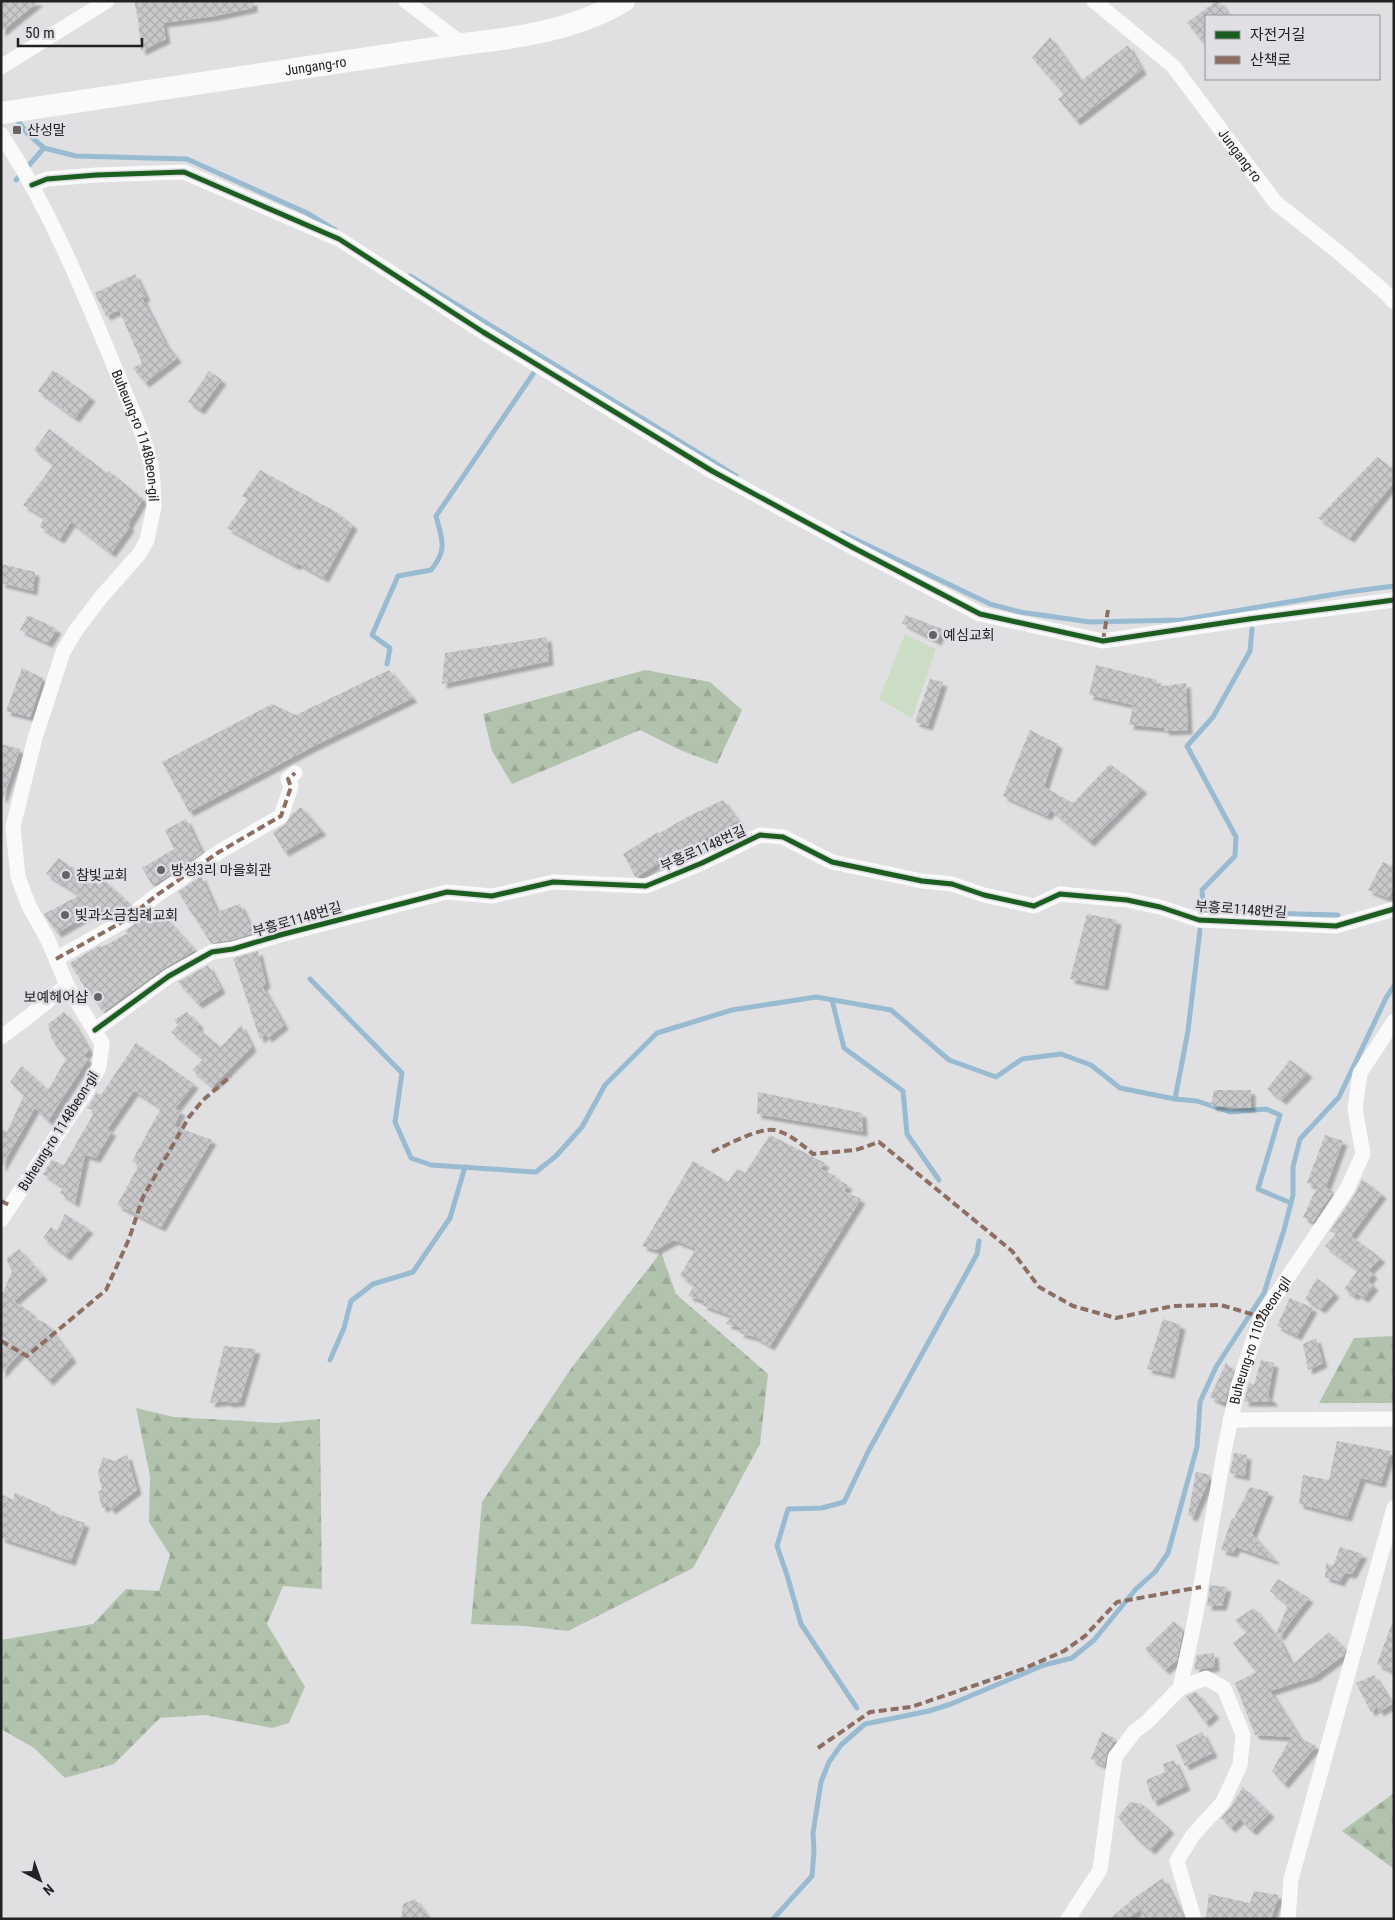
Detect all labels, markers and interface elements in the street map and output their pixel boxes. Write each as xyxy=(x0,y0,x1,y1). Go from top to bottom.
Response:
scale bar xyxy=(18,15,141,47)
legend xyxy=(1205,15,1380,80)
text: 50 m xyxy=(25,24,55,42)
text: 자전거길 xyxy=(1250,26,1305,44)
text: 산책로 xyxy=(1250,51,1291,69)
street label: Jungang-ro xyxy=(283,53,347,78)
place label: 산성말 xyxy=(27,122,66,138)
marker: 산성말 xyxy=(11,124,23,136)
street label: Jungang-ro xyxy=(1215,126,1265,185)
street label: Buheung-ro 1148beon-gil xyxy=(108,367,162,502)
place label: 예심교회 xyxy=(943,627,995,643)
marker: 예심교회 xyxy=(927,629,939,641)
street label: 부흥로1148번길 xyxy=(658,822,748,874)
place label: 방성3리 마을회관 xyxy=(171,862,271,878)
marker: 방성3리 마을회관 xyxy=(155,864,167,876)
place label: 참빛교회 xyxy=(76,867,128,883)
marker: 참빛교회 xyxy=(60,869,72,881)
street label: 부흥로1148번길 xyxy=(1195,898,1287,920)
street label: 부흥로1148번길 xyxy=(251,899,343,939)
place label: 빛과소금침례교회 xyxy=(75,907,178,923)
marker: 빛과소금침례교회 xyxy=(59,909,71,921)
place label: 보예헤어샵 xyxy=(24,989,88,1005)
marker: 보예헤어샵 xyxy=(92,991,104,1003)
street label: Buheung-ro 1148beon-gil xyxy=(15,1068,101,1194)
street label: Buheung-ro 1102beon-gil xyxy=(1226,1274,1294,1406)
north arrow xyxy=(15,1855,65,1905)
text: N xyxy=(40,1881,57,1899)

